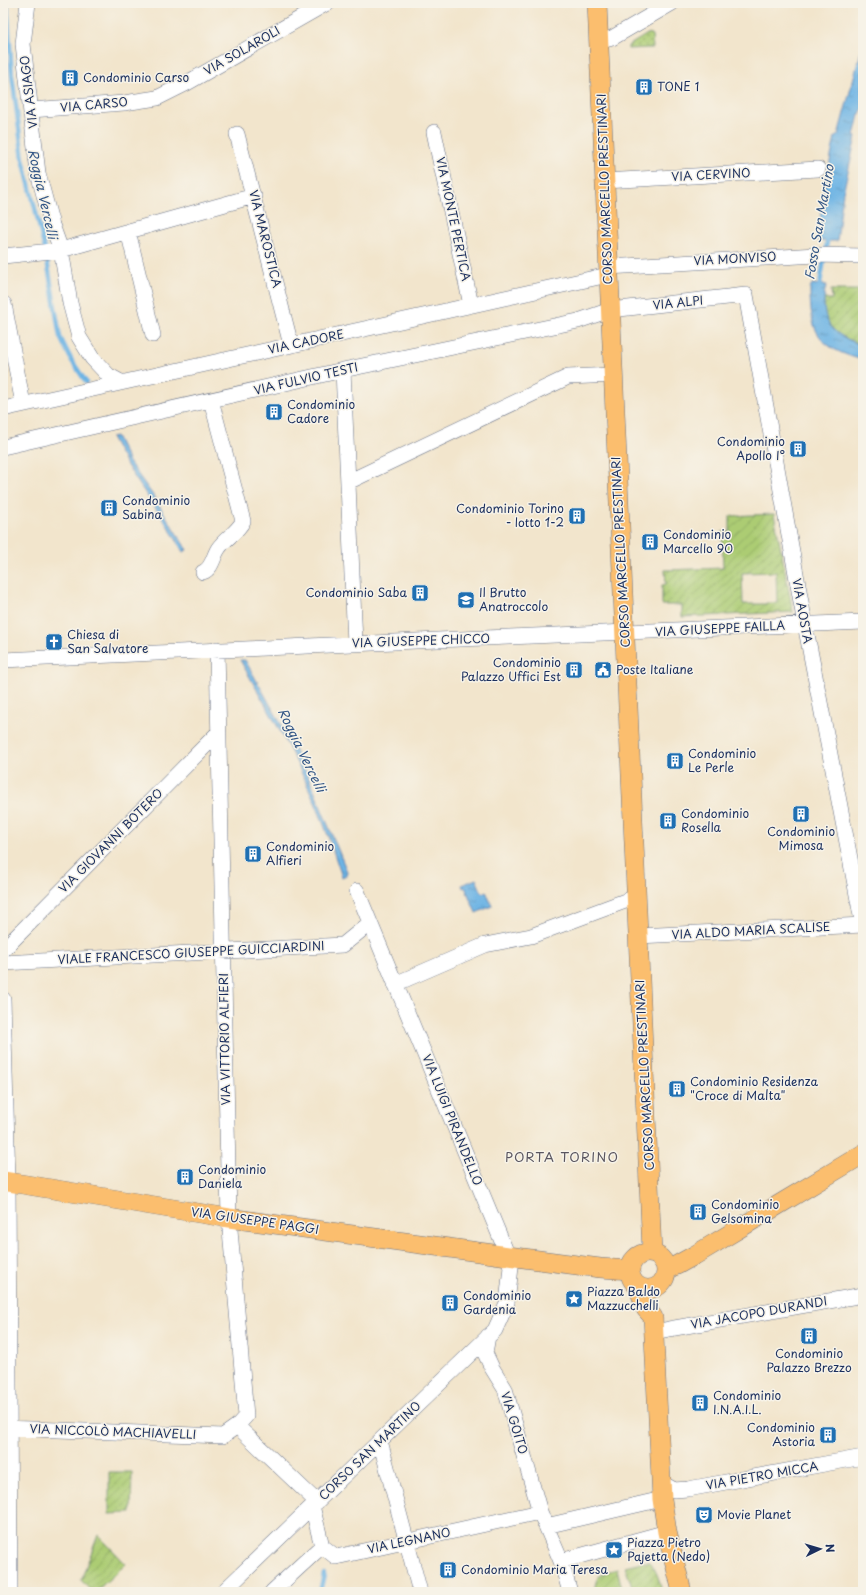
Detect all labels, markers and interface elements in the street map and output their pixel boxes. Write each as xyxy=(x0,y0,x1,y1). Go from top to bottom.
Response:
street label: VIA SOLAROLI xyxy=(200,21,283,79)
street label: VIA ASIAGO xyxy=(15,55,41,130)
building icon: Condominio Carso xyxy=(60,68,80,88)
place label: Condominio Carso xyxy=(83,68,189,86)
building icon: TONE 1 xyxy=(634,77,654,97)
place label: TONE 1 xyxy=(657,77,699,95)
street label: VIA CARSO xyxy=(59,92,128,116)
street label: CORSO MARCELLO PRESTINARI xyxy=(592,93,616,285)
water label: Roggia Vercelli xyxy=(24,147,64,243)
street label: VIA MONTE PERTICA xyxy=(432,155,476,282)
water label: Fosso San Martino xyxy=(799,162,838,281)
street label: VIA CERVINO xyxy=(671,163,751,185)
street label: VIA MAROSTICA xyxy=(245,188,287,290)
street label: VIA MONVISO xyxy=(693,247,777,269)
street label: VIA ALPI xyxy=(652,290,704,314)
street label: VIA CADORE xyxy=(266,324,345,358)
street label: VIA FULVIO TESTI xyxy=(252,357,360,399)
place label: Condominio Cadore xyxy=(287,395,355,427)
building icon: Condominio Cadore xyxy=(264,402,284,422)
place label: Condominio Apollo I° xyxy=(717,432,785,464)
building icon: Condominio Apollo I° xyxy=(788,439,808,459)
street label: CORSO MARCELLO PRESTINARI xyxy=(606,456,634,648)
place label: Condominio Sabina xyxy=(122,491,190,523)
building icon: Condominio Sabina xyxy=(99,498,119,518)
place label: Condominio Torino - lotto 1-2 xyxy=(456,499,564,531)
building icon: Condominio Torino - lotto 1-2 xyxy=(567,506,587,526)
place label: Condominio Marcello 90 xyxy=(663,525,733,557)
building icon: Condominio Marcello 90 xyxy=(640,532,660,552)
street label: VIA AOSTA xyxy=(788,577,818,645)
place label: Condominio Saba xyxy=(306,583,407,601)
building icon: Condominio Saba xyxy=(410,583,430,603)
place label: Il Brutto Anatroccolo xyxy=(479,583,548,615)
school or university icon: Il Brutto Anatroccolo xyxy=(456,590,476,610)
street label: VIA GIUSEPPE FAILLA xyxy=(654,616,785,640)
place label: Chiesa di San Salvatore xyxy=(67,625,148,657)
street label: VIA GIUSEPPE CHICCO xyxy=(352,629,490,651)
church icon: Chiesa di San Salvatore xyxy=(44,632,64,652)
place label: Condominio Palazzo Uffici Est xyxy=(461,653,561,685)
building icon: Condominio Palazzo Uffici Est xyxy=(564,660,584,680)
public building icon: Poste Italiane xyxy=(593,660,613,680)
place label: Poste Italiane xyxy=(616,660,694,678)
water label: Roggia Vercelli xyxy=(274,704,332,797)
place label: Condominio Le Perle xyxy=(688,744,756,776)
building icon: Condominio Le Perle xyxy=(665,751,685,771)
street label: VIA GIOVANNI BOTERO xyxy=(54,784,167,897)
place label: Condominio Rosella xyxy=(681,804,749,836)
building icon: Condominio Mimosa xyxy=(791,804,811,824)
building icon: Condominio Rosella xyxy=(658,811,678,831)
place label: Condominio Mimosa xyxy=(767,822,835,854)
place label: Condominio Alfieri xyxy=(266,837,334,869)
building icon: Condominio Alfieri xyxy=(243,844,263,864)
street label: VIA ALDO MARIA SCALISE xyxy=(671,917,831,943)
street label: VIALE FRANCESCO GIUSEPPE GUICCIARDINI xyxy=(57,936,325,968)
street label: VIA VITTORIO ALFIERI xyxy=(214,973,234,1105)
street label: CORSO MARCELLO PRESTINARI xyxy=(630,979,658,1171)
street label: VIA LUIGI PIRANDELLO xyxy=(418,1051,488,1188)
place label: Condominio Residenza "Croce di Malta" xyxy=(690,1072,818,1104)
building icon: Condominio Residenza "Croce di Malta" xyxy=(667,1079,687,1099)
district label: PORTA TORINO xyxy=(505,1147,619,1166)
place label: Condominio Daniela xyxy=(198,1160,266,1192)
building icon: Condominio Daniela xyxy=(175,1167,195,1187)
place label: Condominio Gelsomina xyxy=(711,1195,779,1227)
street label: VIA GIUSEPPE PAGGI xyxy=(190,1202,320,1238)
building icon: Condominio Gelsomina xyxy=(688,1202,708,1222)
place label: Piazza Baldo Mazzucchelli xyxy=(587,1282,660,1314)
place label: Condominio Gardenia xyxy=(463,1286,531,1318)
place icon: Piazza Baldo Mazzucchelli xyxy=(564,1289,584,1309)
street label: VIA JACOPO DURANDI xyxy=(689,1291,828,1333)
building icon: Condominio Gardenia xyxy=(440,1293,460,1313)
building icon: Condominio Palazzo Brezzo xyxy=(799,1326,819,1346)
place label: Condominio Palazzo Brezzo xyxy=(766,1344,852,1376)
place label: Condominio I.N.A.I.L. xyxy=(713,1386,781,1418)
street label: VIA GOITO xyxy=(497,1389,533,1456)
building icon: Condominio I.N.A.I.L. xyxy=(690,1393,710,1413)
street label: CORSO SAN MARTINO xyxy=(314,1397,424,1504)
place label: Condominio Astoria xyxy=(747,1418,815,1450)
street label: VIA NICCOLÒ MACHIAVELLI xyxy=(29,1419,197,1443)
building icon: Condominio Astoria xyxy=(818,1425,838,1445)
street label: VIA PIETRO MICCA xyxy=(704,1456,819,1494)
theatre icon: Movie Planet xyxy=(694,1505,714,1525)
place label: Movie Planet xyxy=(717,1505,791,1523)
street label: VIA LEGNANO xyxy=(365,1522,452,1558)
north arrow xyxy=(800,1529,840,1569)
place label: Piazza Pietro Pajetta (Nedo) xyxy=(627,1533,710,1565)
place icon: Piazza Pietro Pajetta (Nedo) xyxy=(604,1540,624,1560)
text: N xyxy=(822,1543,839,1553)
building icon: Condominio Maria Teresa xyxy=(438,1560,458,1580)
place label: Condominio Maria Teresa xyxy=(461,1560,608,1578)

